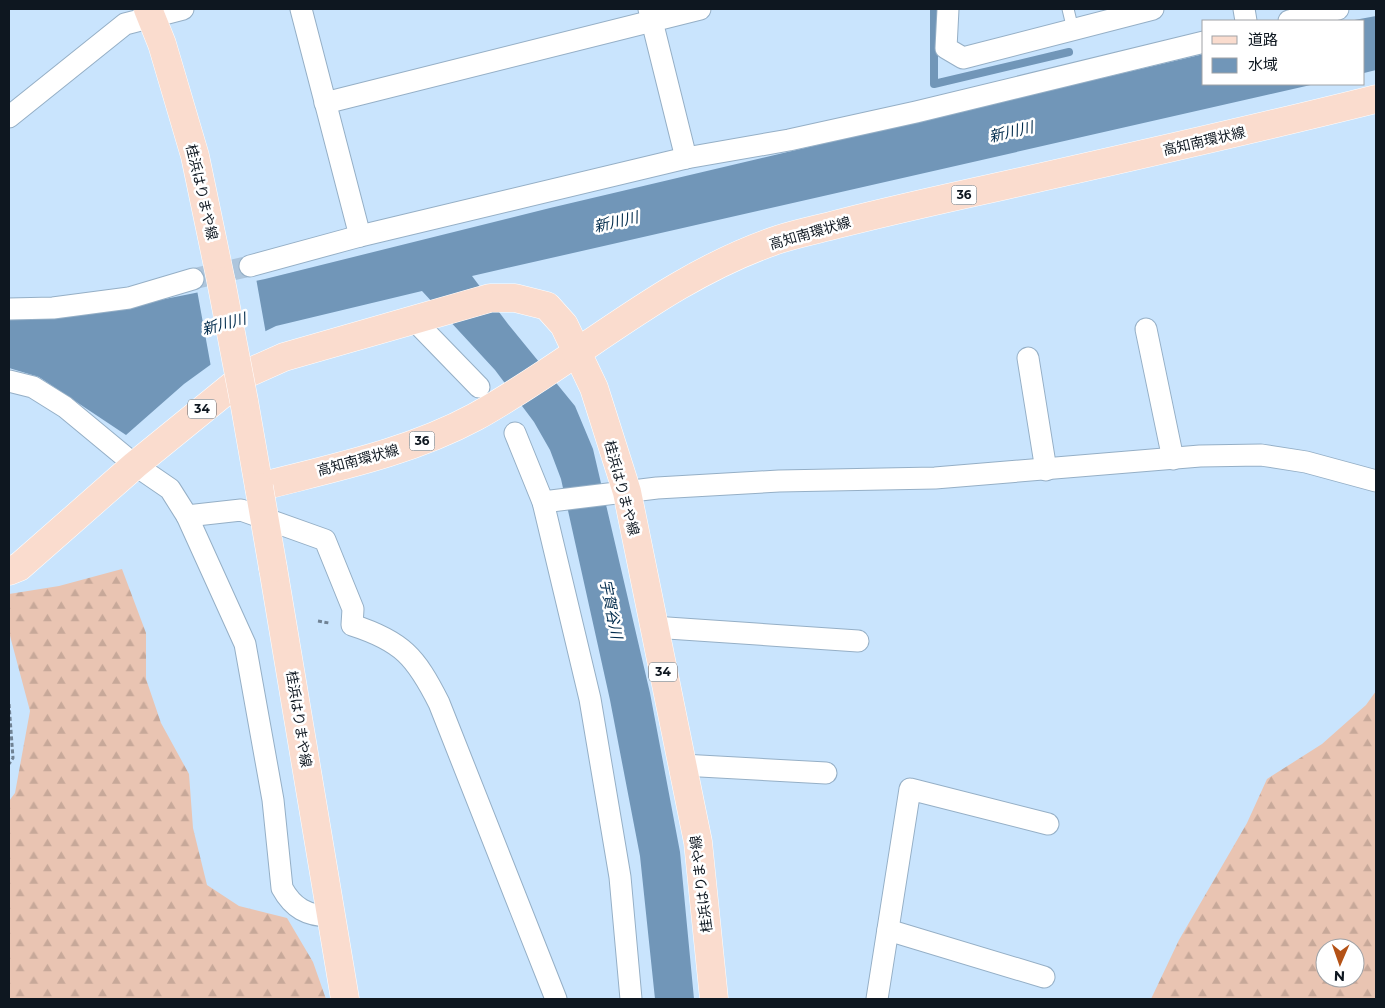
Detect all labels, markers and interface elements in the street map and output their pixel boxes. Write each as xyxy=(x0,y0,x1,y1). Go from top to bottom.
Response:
legend xyxy=(1202,20,1365,85)
text: 道路 xyxy=(1248,30,1278,49)
text: 水域 xyxy=(1248,55,1278,74)
water label: 新川川 xyxy=(987,117,1037,146)
street label: 高知南環状線 xyxy=(1161,123,1247,159)
street label: 桂浜はりまや線 xyxy=(182,142,222,242)
road number: 36 xyxy=(952,186,976,204)
water label: 新川川 xyxy=(592,207,642,236)
street label: 高知南環状線 xyxy=(767,213,853,253)
water label: 新川川 xyxy=(200,308,250,339)
road number: 34 xyxy=(188,399,216,418)
road number: 36 xyxy=(410,432,434,451)
street label: 桂浜はりまや線 xyxy=(601,438,643,538)
street label: 高知南環状線 xyxy=(315,440,401,480)
water label: 宇賀谷川 xyxy=(596,578,627,642)
road number: 34 xyxy=(649,662,677,682)
street label: 桂浜はりまや線 xyxy=(282,669,316,769)
street label: 桂浜はりまや線 xyxy=(686,834,716,934)
north arrow xyxy=(1315,938,1365,988)
text: N xyxy=(1334,967,1346,985)

